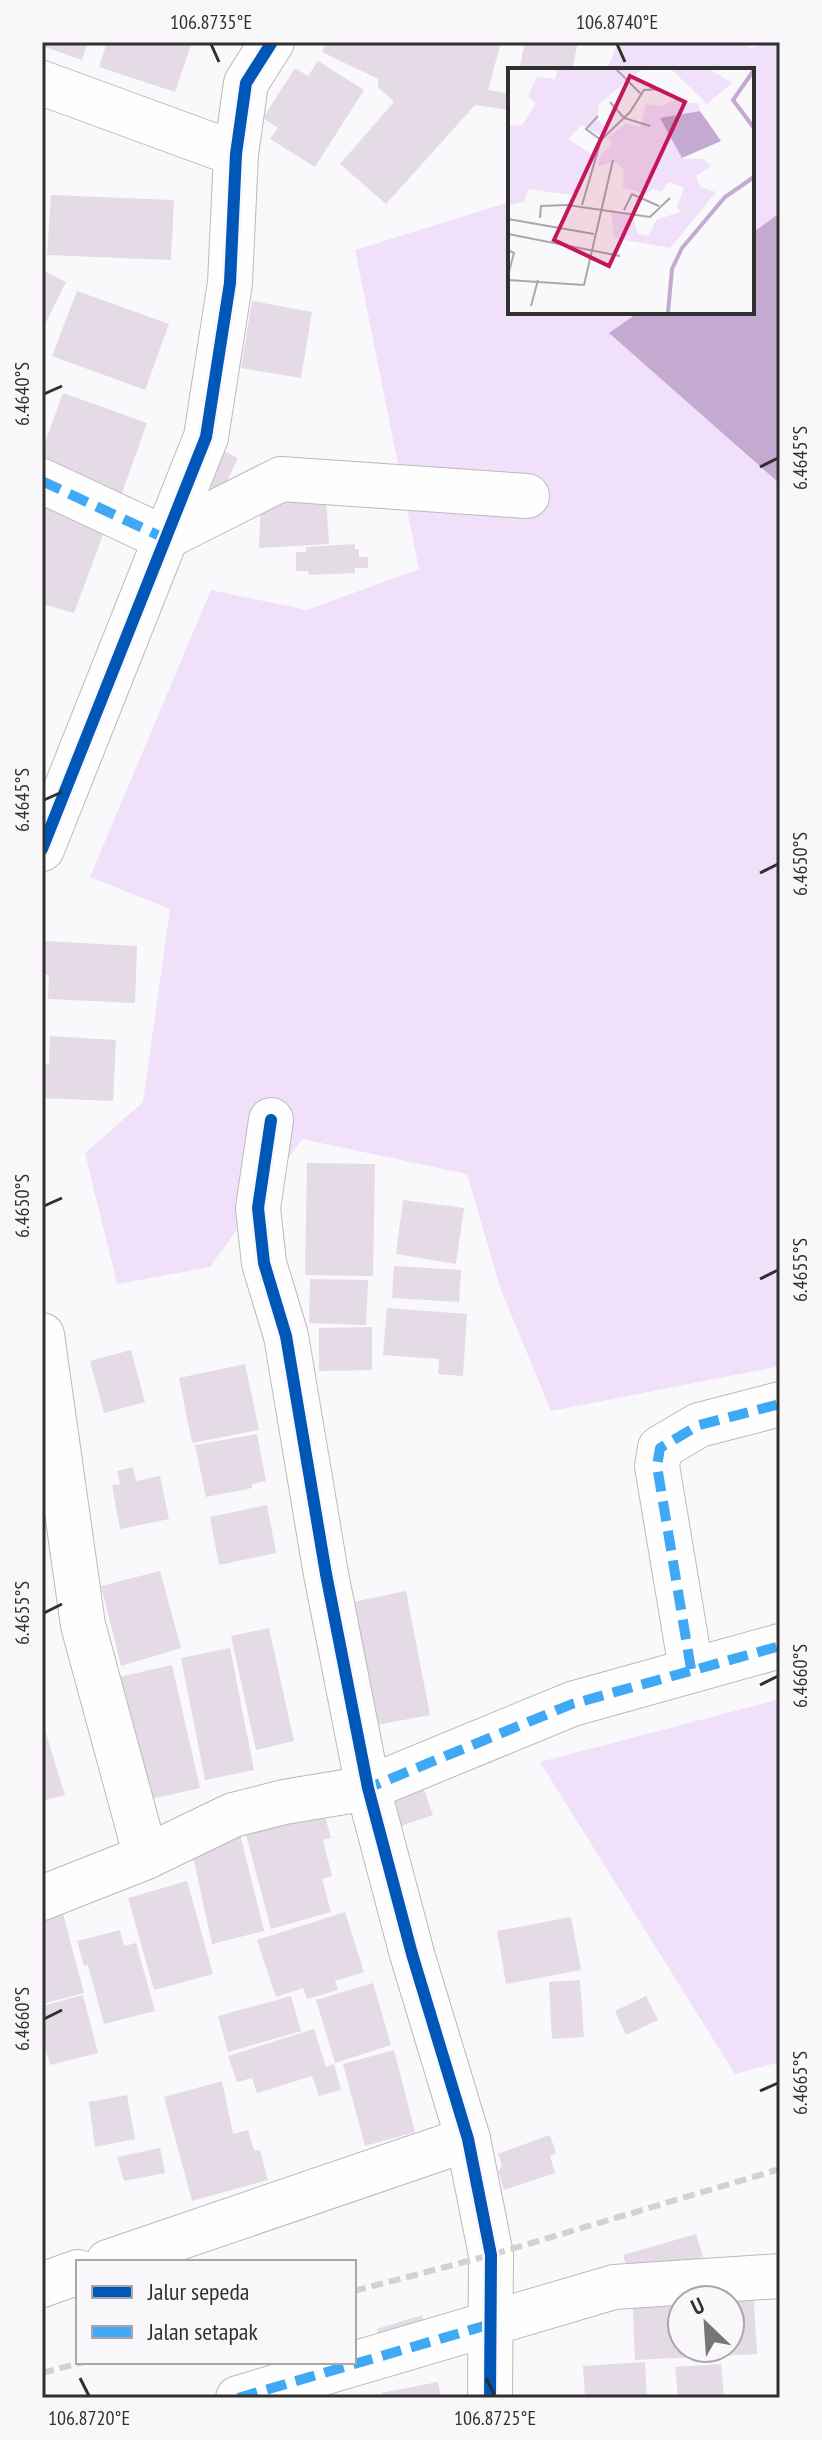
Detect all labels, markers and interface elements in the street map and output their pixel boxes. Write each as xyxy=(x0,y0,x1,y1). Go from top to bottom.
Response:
text: 106.8735°E xyxy=(170,9,252,35)
text: 106.8740°E xyxy=(576,9,658,35)
inset map xyxy=(508,68,754,314)
text: 6.4640°S xyxy=(9,362,35,426)
text: 6.4645°S xyxy=(787,426,813,490)
text: 6.4645°S xyxy=(9,768,35,832)
text: 6.4650°S xyxy=(787,832,813,896)
text: 6.4650°S xyxy=(9,1174,35,1238)
text: 6.4655°S xyxy=(787,1238,813,1302)
text: 6.4655°S xyxy=(9,1581,35,1645)
text: 6.4660°S xyxy=(787,1644,813,1708)
text: 6.4660°S xyxy=(9,1987,35,2051)
text: 6.4665°S xyxy=(787,2051,813,2115)
legend xyxy=(76,2260,356,2364)
text: Jalur sepeda xyxy=(147,2276,249,2307)
north arrow xyxy=(666,2284,746,2364)
text: U xyxy=(686,2291,709,2321)
text: Jalan setapak xyxy=(147,2316,258,2347)
text: 106.8720°E xyxy=(48,2405,130,2431)
text: 106.8725°E xyxy=(454,2405,536,2431)

